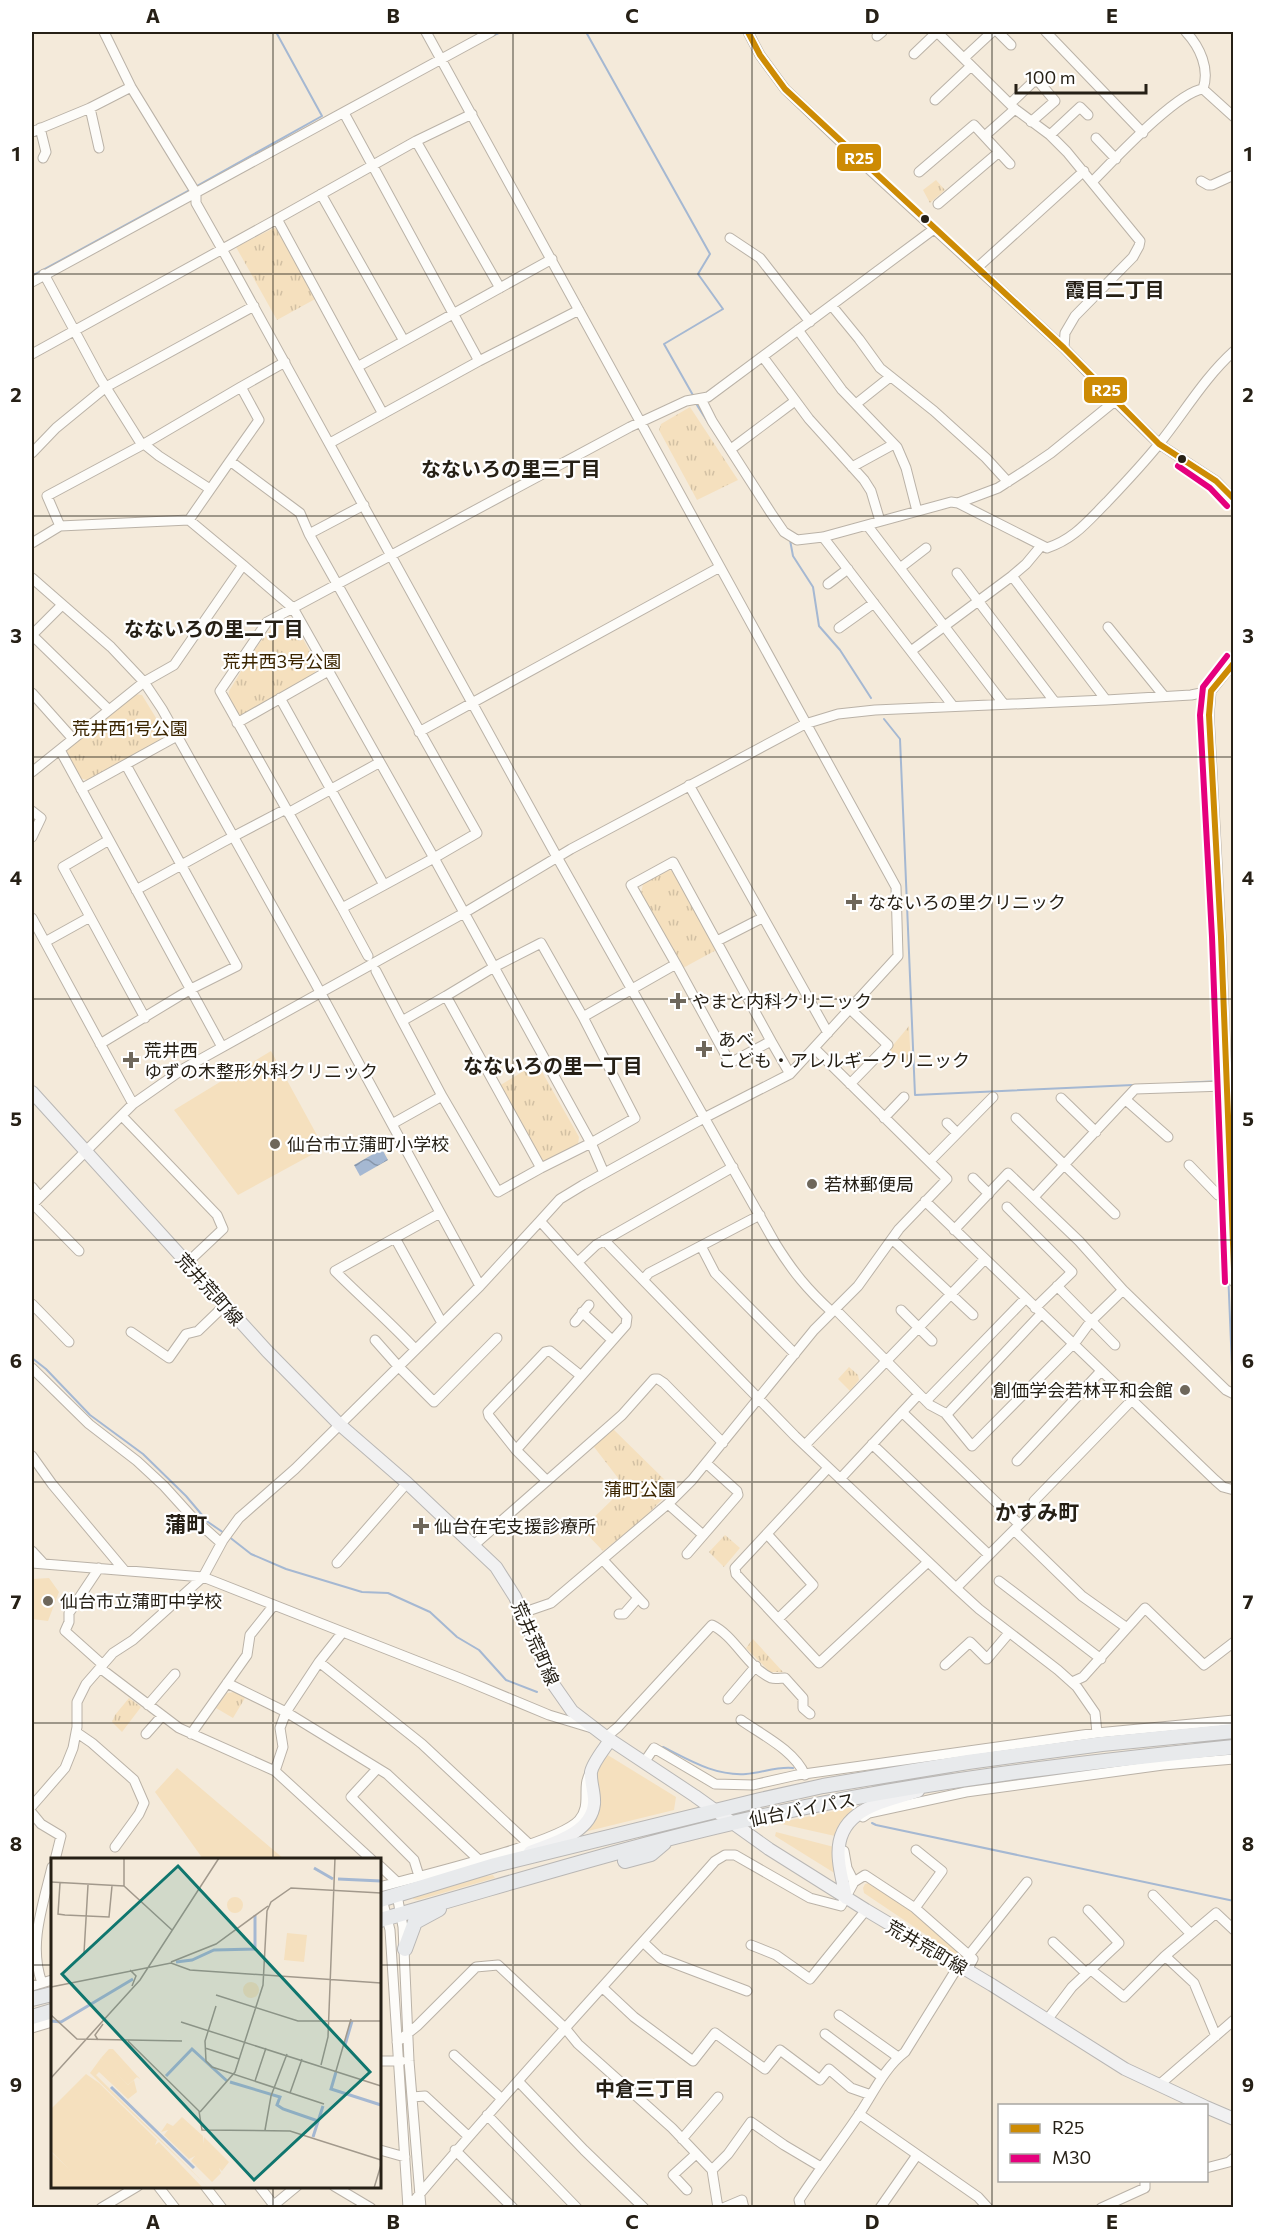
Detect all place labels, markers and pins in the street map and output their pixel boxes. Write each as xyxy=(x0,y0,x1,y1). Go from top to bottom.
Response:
unlabelled marker xyxy=(919,213,931,225)
unlabelled marker xyxy=(1176,453,1188,465)
place label: なないろの里クリニック xyxy=(868,891,1066,913)
marker: なないろの里クリニック xyxy=(845,893,863,911)
place label: やまと内科クリニック xyxy=(692,990,872,1012)
marker: やまと内科クリニック xyxy=(669,992,687,1010)
place label: あべ こども・アレルギークリニック xyxy=(718,1028,970,1071)
place label: 荒井西 ゆずの木整形外科クリニック xyxy=(144,1039,378,1082)
marker: あべ こども・アレルギークリニック xyxy=(695,1040,713,1058)
marker: 荒井西 ゆずの木整形外科クリニック xyxy=(122,1051,140,1069)
place label: 仙台市立蒲町小学校 xyxy=(287,1133,449,1155)
marker: 仙台市立蒲町小学校 xyxy=(268,1137,282,1151)
place label: 若林郵便局 xyxy=(824,1173,914,1195)
marker: 若林郵便局 xyxy=(805,1177,819,1191)
place label: 創価学会若林平和会館 xyxy=(993,1379,1173,1401)
marker: 創価学会若林平和会館 xyxy=(1178,1383,1192,1397)
place label: 仙台在宅支援診療所 xyxy=(434,1515,596,1537)
marker: 仙台在宅支援診療所 xyxy=(412,1517,430,1535)
place label: 仙台市立蒲町中学校 xyxy=(60,1590,222,1612)
marker: 仙台市立蒲町中学校 xyxy=(41,1594,55,1608)

